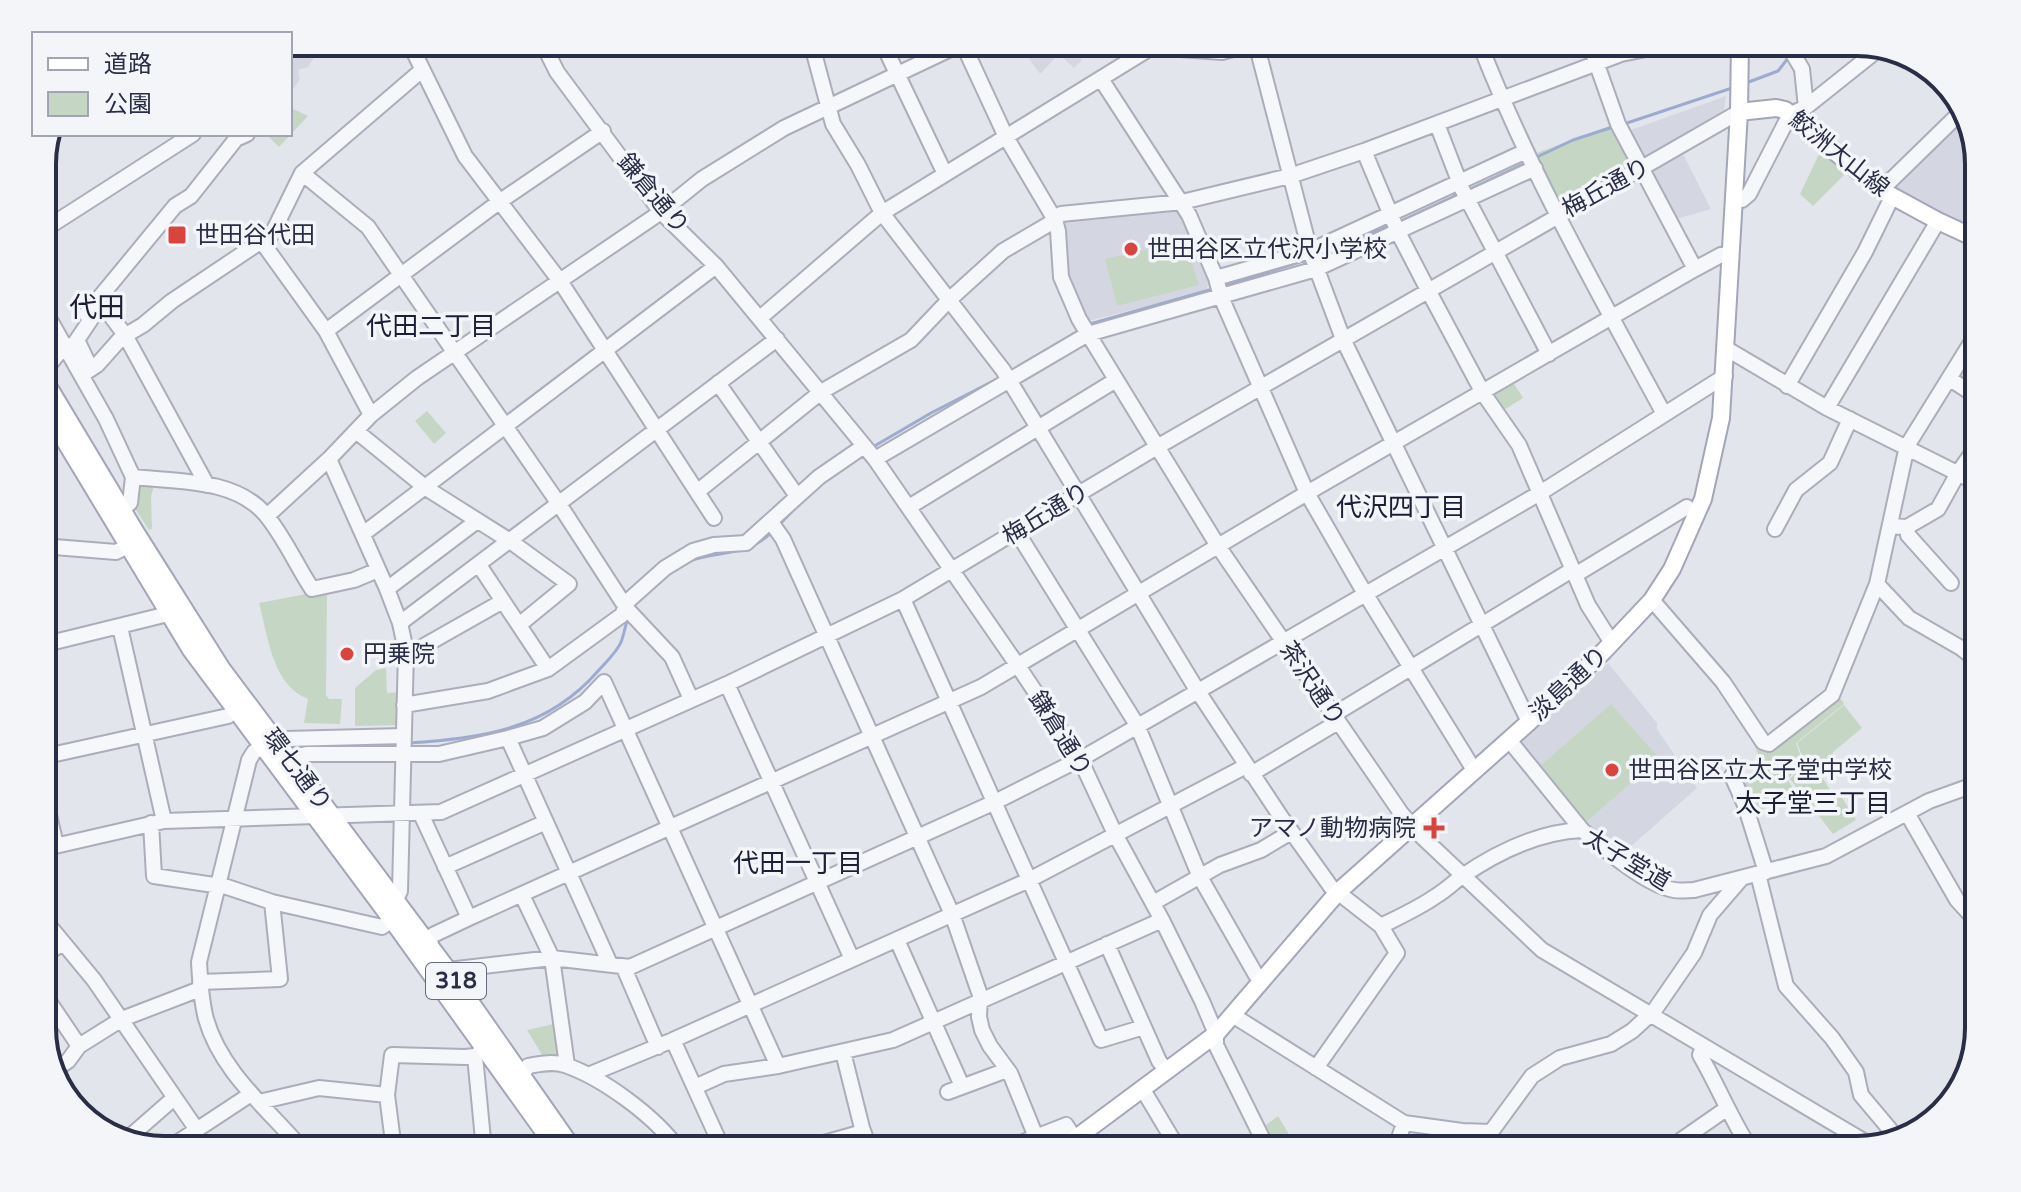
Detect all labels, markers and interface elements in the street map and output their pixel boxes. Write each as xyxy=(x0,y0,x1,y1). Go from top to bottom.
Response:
legend xyxy=(32,32,292,136)
text: 道路 xyxy=(104,50,152,79)
text: 公園 xyxy=(104,90,152,119)
street label: 鮫洲大山線 xyxy=(1783,105,1895,203)
street label: 鎌倉通り xyxy=(611,148,695,240)
street label: 梅丘通り xyxy=(1557,152,1655,224)
place label: 世田谷代田 xyxy=(195,221,315,250)
marker: 世田谷代田 xyxy=(166,224,188,246)
place label: 世田谷区立代沢小学校 xyxy=(1147,235,1387,264)
marker: 世田谷区立代沢小学校 xyxy=(1122,240,1140,258)
district label: 代田 xyxy=(69,291,125,325)
district label: 代田二丁目 xyxy=(366,311,496,342)
street label: 梅丘通り xyxy=(997,477,1095,551)
district label: 代沢四丁目 xyxy=(1336,492,1466,523)
street label: 茶沢通り xyxy=(1273,636,1351,732)
place label: 円乗院 xyxy=(363,640,435,669)
street label: 淡島通り xyxy=(1524,641,1614,727)
marker: 円乗院 xyxy=(338,645,356,663)
street label: 鎌倉通り xyxy=(1022,686,1098,782)
street label: 環七通り xyxy=(257,723,337,817)
place label: 世田谷区立太子堂中学校 xyxy=(1628,756,1892,785)
marker: 世田谷区立太子堂中学校 xyxy=(1603,761,1621,779)
district label: 太子堂三丁目 xyxy=(1735,788,1891,819)
place label: アマノ動物病院 xyxy=(1249,814,1416,843)
marker: アマノ動物病院 xyxy=(1423,817,1445,839)
street label: 太子堂道 xyxy=(1578,823,1676,897)
district label: 代田一丁目 xyxy=(733,848,863,879)
road number: 318 xyxy=(426,963,486,999)

